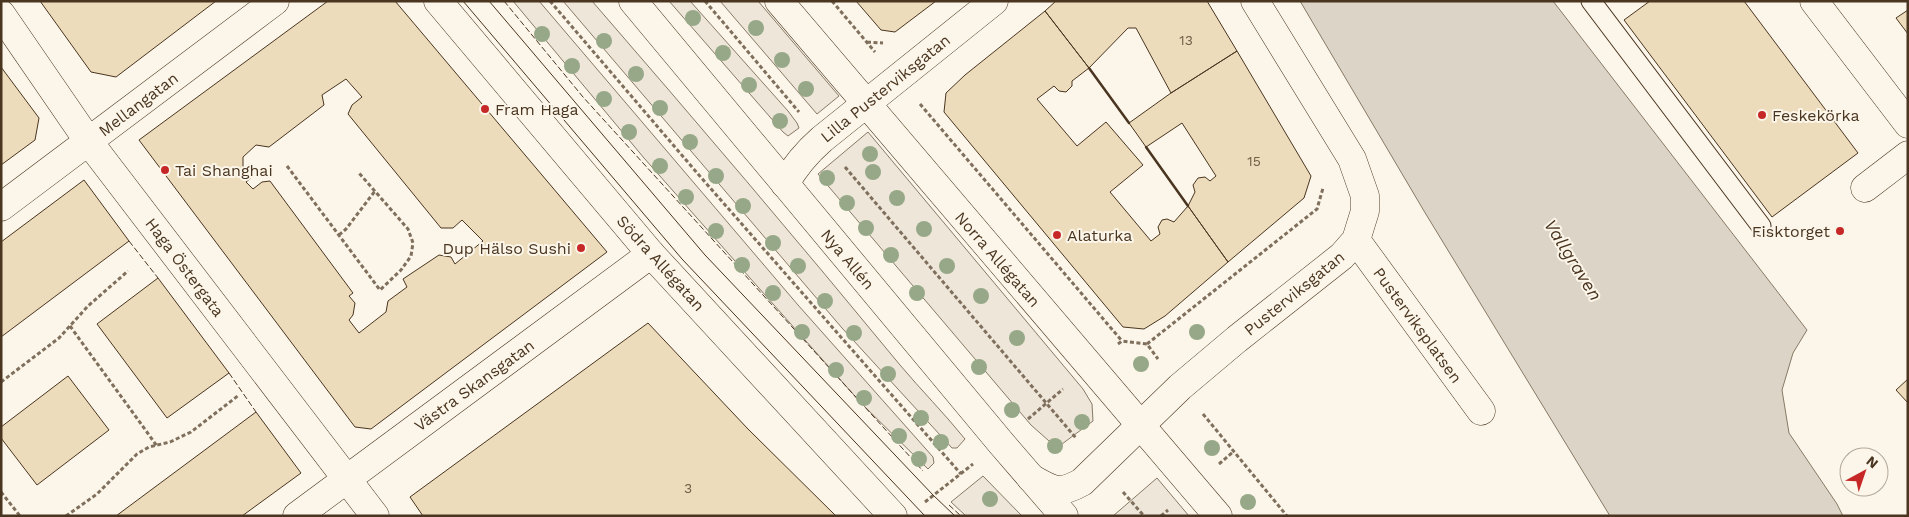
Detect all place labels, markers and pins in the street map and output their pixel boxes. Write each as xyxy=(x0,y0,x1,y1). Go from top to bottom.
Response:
place label: Fram Haga xyxy=(495,100,578,119)
marker: Fram Haga xyxy=(479,103,491,115)
place label: Feskekörka xyxy=(1772,106,1859,125)
marker: Feskekörka xyxy=(1756,109,1768,121)
place label: Tai Shanghai xyxy=(175,161,273,180)
marker: Tai Shanghai xyxy=(159,164,171,176)
place label: Fisktorget xyxy=(1752,222,1830,241)
marker: Fisktorget xyxy=(1834,225,1846,237)
place label: Alaturka xyxy=(1067,226,1132,245)
marker: Alaturka xyxy=(1051,229,1063,241)
place label: Dup Hälso Sushi xyxy=(442,239,571,258)
marker: Dup Hälso Sushi xyxy=(575,242,587,254)

